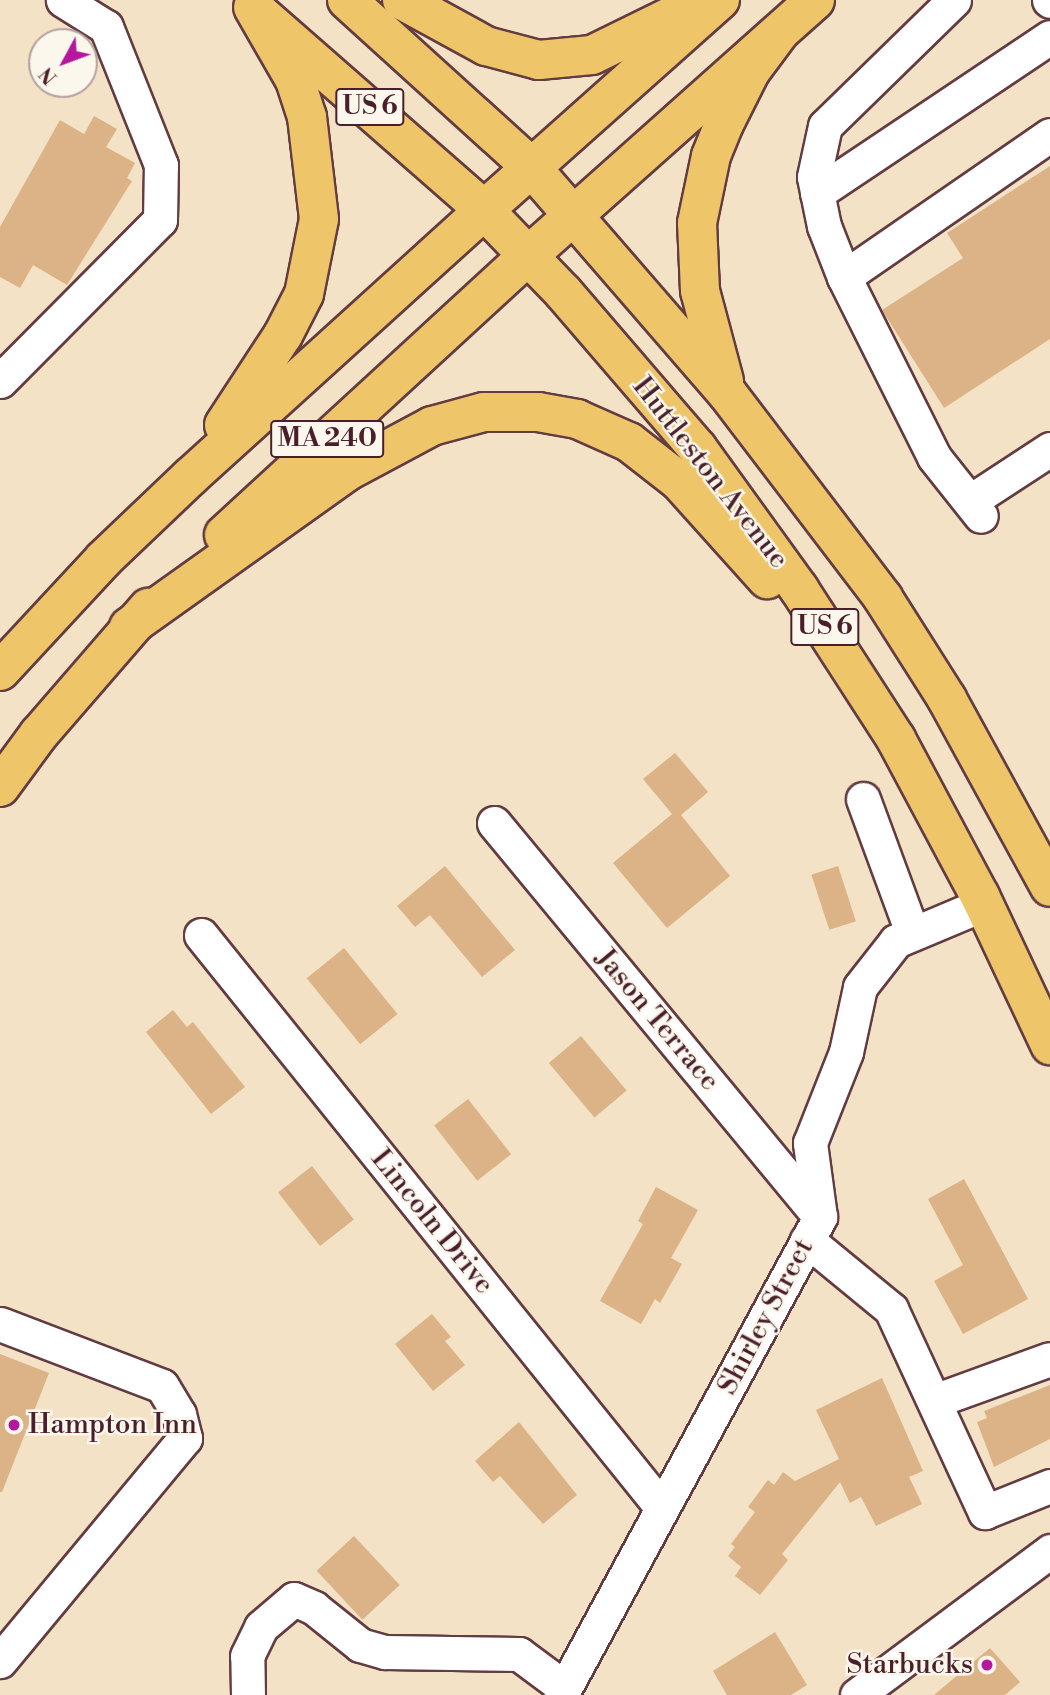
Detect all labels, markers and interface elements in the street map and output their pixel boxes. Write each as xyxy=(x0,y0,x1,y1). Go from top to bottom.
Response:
north arrow xyxy=(28,28,98,98)
text: N xyxy=(35,62,63,89)
road number: US 6 xyxy=(335,85,405,130)
street label: Huttleston Avenue xyxy=(625,371,795,575)
road number: MA 240 xyxy=(269,416,385,462)
road number: US 6 xyxy=(790,604,860,650)
street label: Jason Terrace xyxy=(588,942,726,1098)
street label: Lincoln Drive xyxy=(363,1143,501,1301)
street label: Shirley Street xyxy=(711,1233,821,1401)
place label: Hampton Inn xyxy=(28,1408,197,1442)
marker: Hampton Inn xyxy=(6,1417,22,1433)
place label: Starbucks xyxy=(846,1648,973,1682)
marker: Starbucks xyxy=(979,1657,995,1673)

